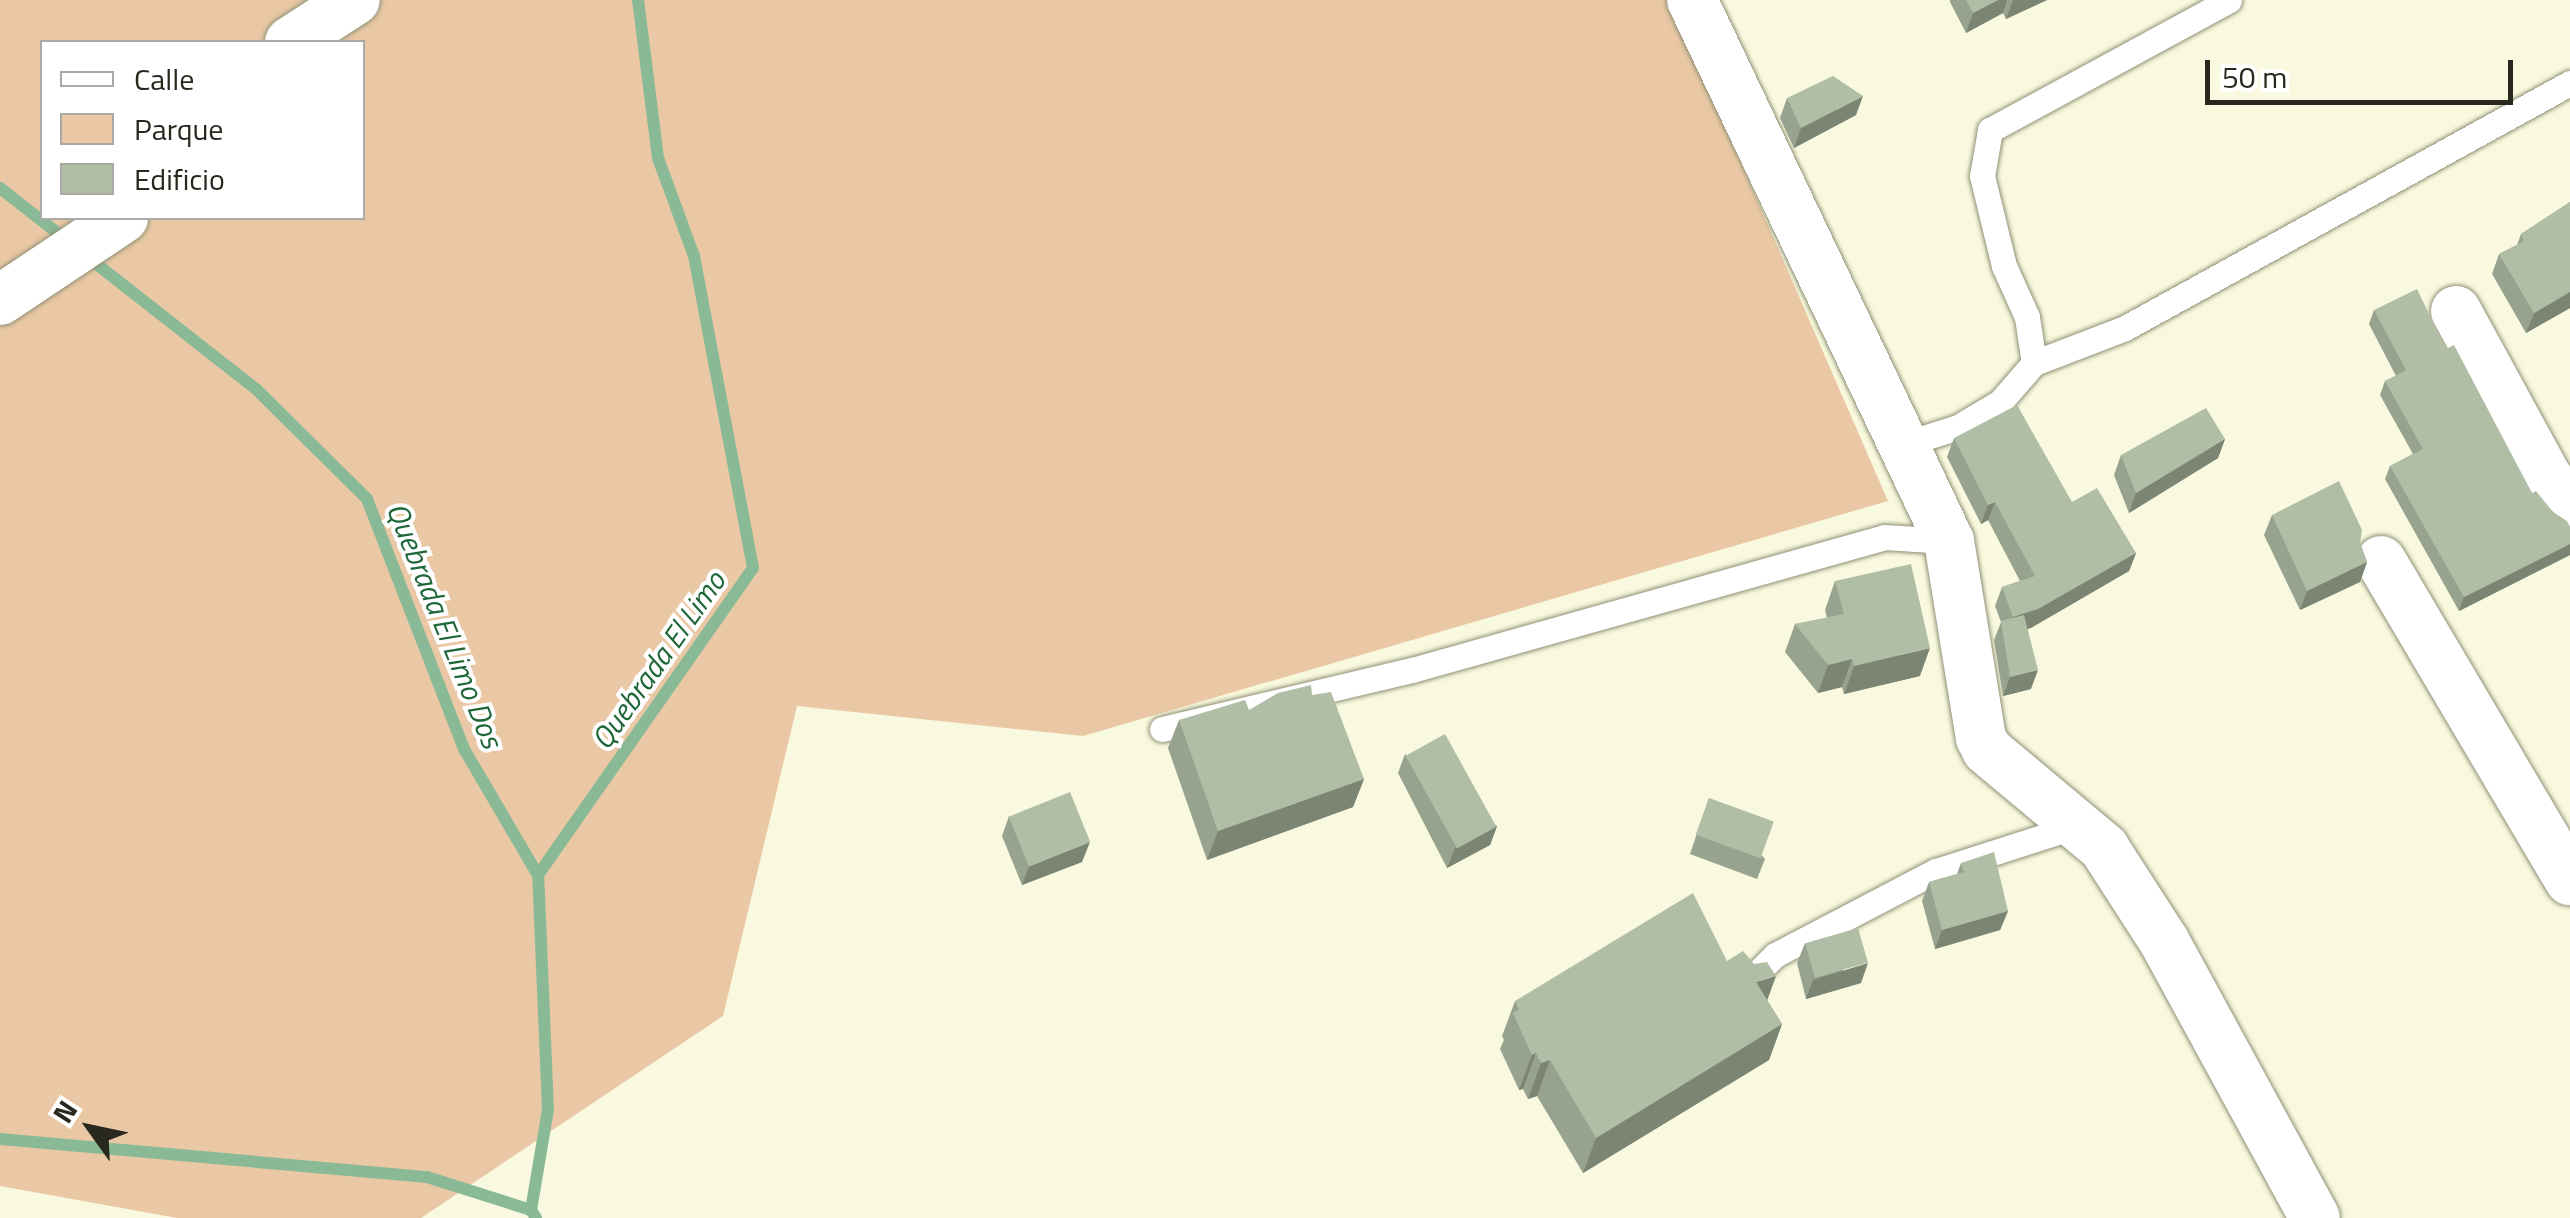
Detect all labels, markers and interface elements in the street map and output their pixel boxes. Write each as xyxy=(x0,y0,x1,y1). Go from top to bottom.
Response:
legend xyxy=(40,40,365,220)
scale bar xyxy=(2210,40,2518,102)
text: 50 m xyxy=(2222,54,2287,100)
text: Calle xyxy=(134,56,194,102)
text: Parque xyxy=(134,106,224,152)
text: Edificio xyxy=(134,156,225,202)
water label: Quebrada El Limo Dos xyxy=(379,497,511,753)
water label: Quebrada El Limo xyxy=(583,564,733,756)
north arrow xyxy=(40,1078,140,1178)
text: N xyxy=(41,1092,88,1131)

